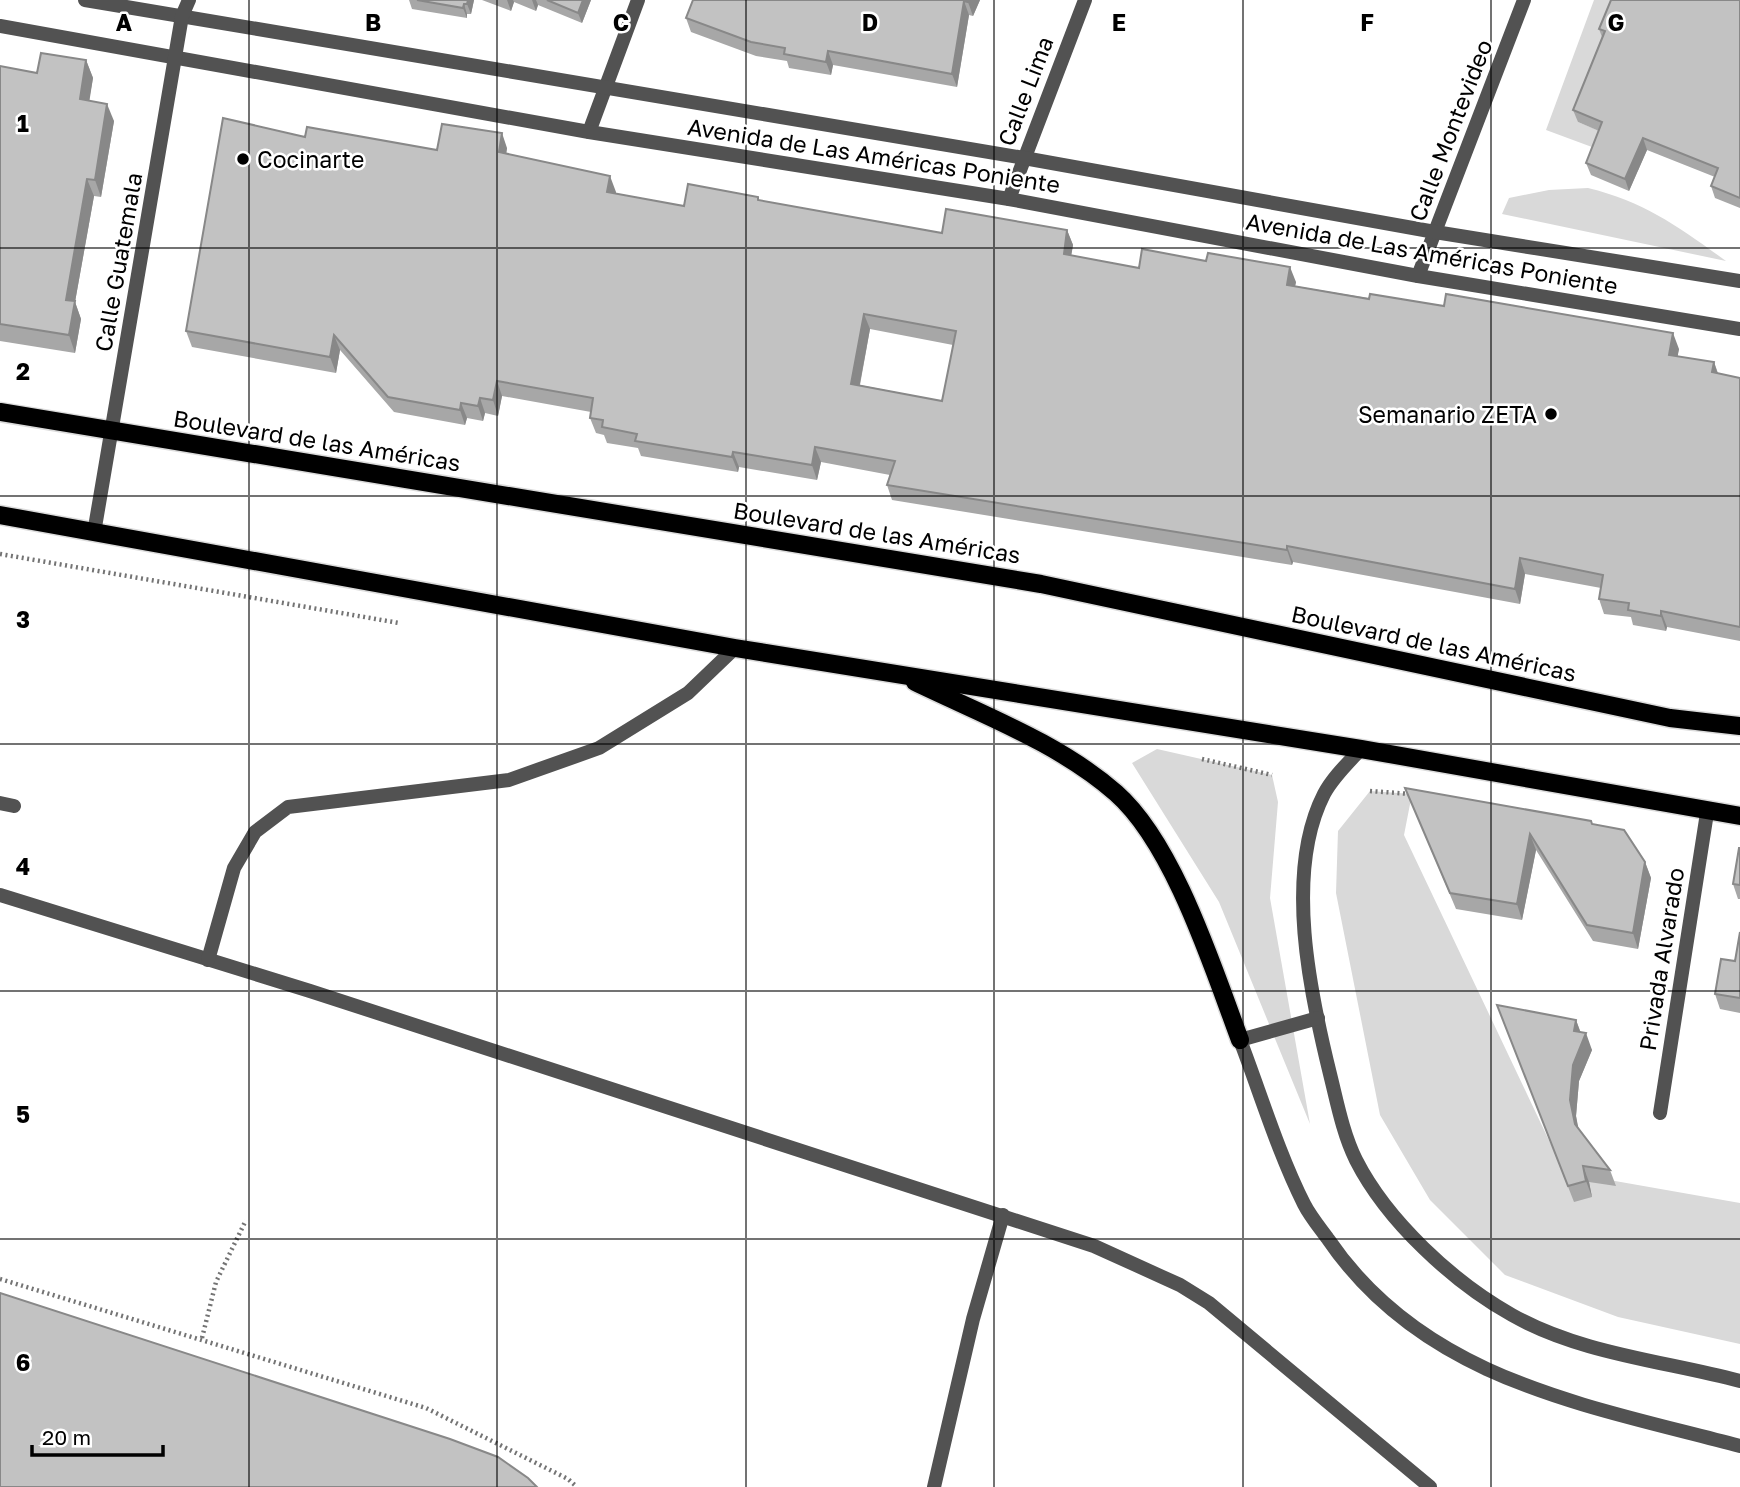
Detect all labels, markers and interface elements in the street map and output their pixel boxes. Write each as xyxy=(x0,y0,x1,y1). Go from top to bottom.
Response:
text: A xyxy=(116,8,133,36)
text: B xyxy=(365,8,381,36)
text: C xyxy=(613,8,629,36)
text: D xyxy=(862,8,878,36)
text: E xyxy=(1112,8,1126,36)
text: F xyxy=(1360,8,1374,36)
text: G xyxy=(1608,8,1624,36)
street label: Calle Lima xyxy=(991,32,1059,150)
street label: Calle Montevideo xyxy=(1403,35,1497,225)
text: 1 xyxy=(17,109,29,137)
street label: Avenida de Las Américas Poniente xyxy=(686,112,1062,198)
place label: Cocinarte xyxy=(257,145,364,173)
marker: Cocinarte xyxy=(235,151,251,167)
street label: Calle Guatemala xyxy=(88,170,148,354)
street label: Avenida de Las Américas Poniente xyxy=(1244,206,1620,300)
text: 2 xyxy=(16,357,30,385)
place label: Semanario ZETA xyxy=(1358,400,1537,428)
street label: Boulevard de las Américas xyxy=(171,403,463,477)
marker: Semanario ZETA xyxy=(1543,406,1559,422)
street label: Boulevard de las Américas xyxy=(731,495,1023,569)
street label: Boulevard de las Américas xyxy=(1289,599,1579,687)
text: 3 xyxy=(16,605,30,633)
text: 4 xyxy=(16,852,30,880)
street label: Privada Alvarado xyxy=(1633,865,1689,1053)
text: 5 xyxy=(16,1100,30,1128)
text: 6 xyxy=(16,1348,30,1376)
scale bar xyxy=(32,1414,163,1458)
text: 20 m xyxy=(42,1424,91,1450)

